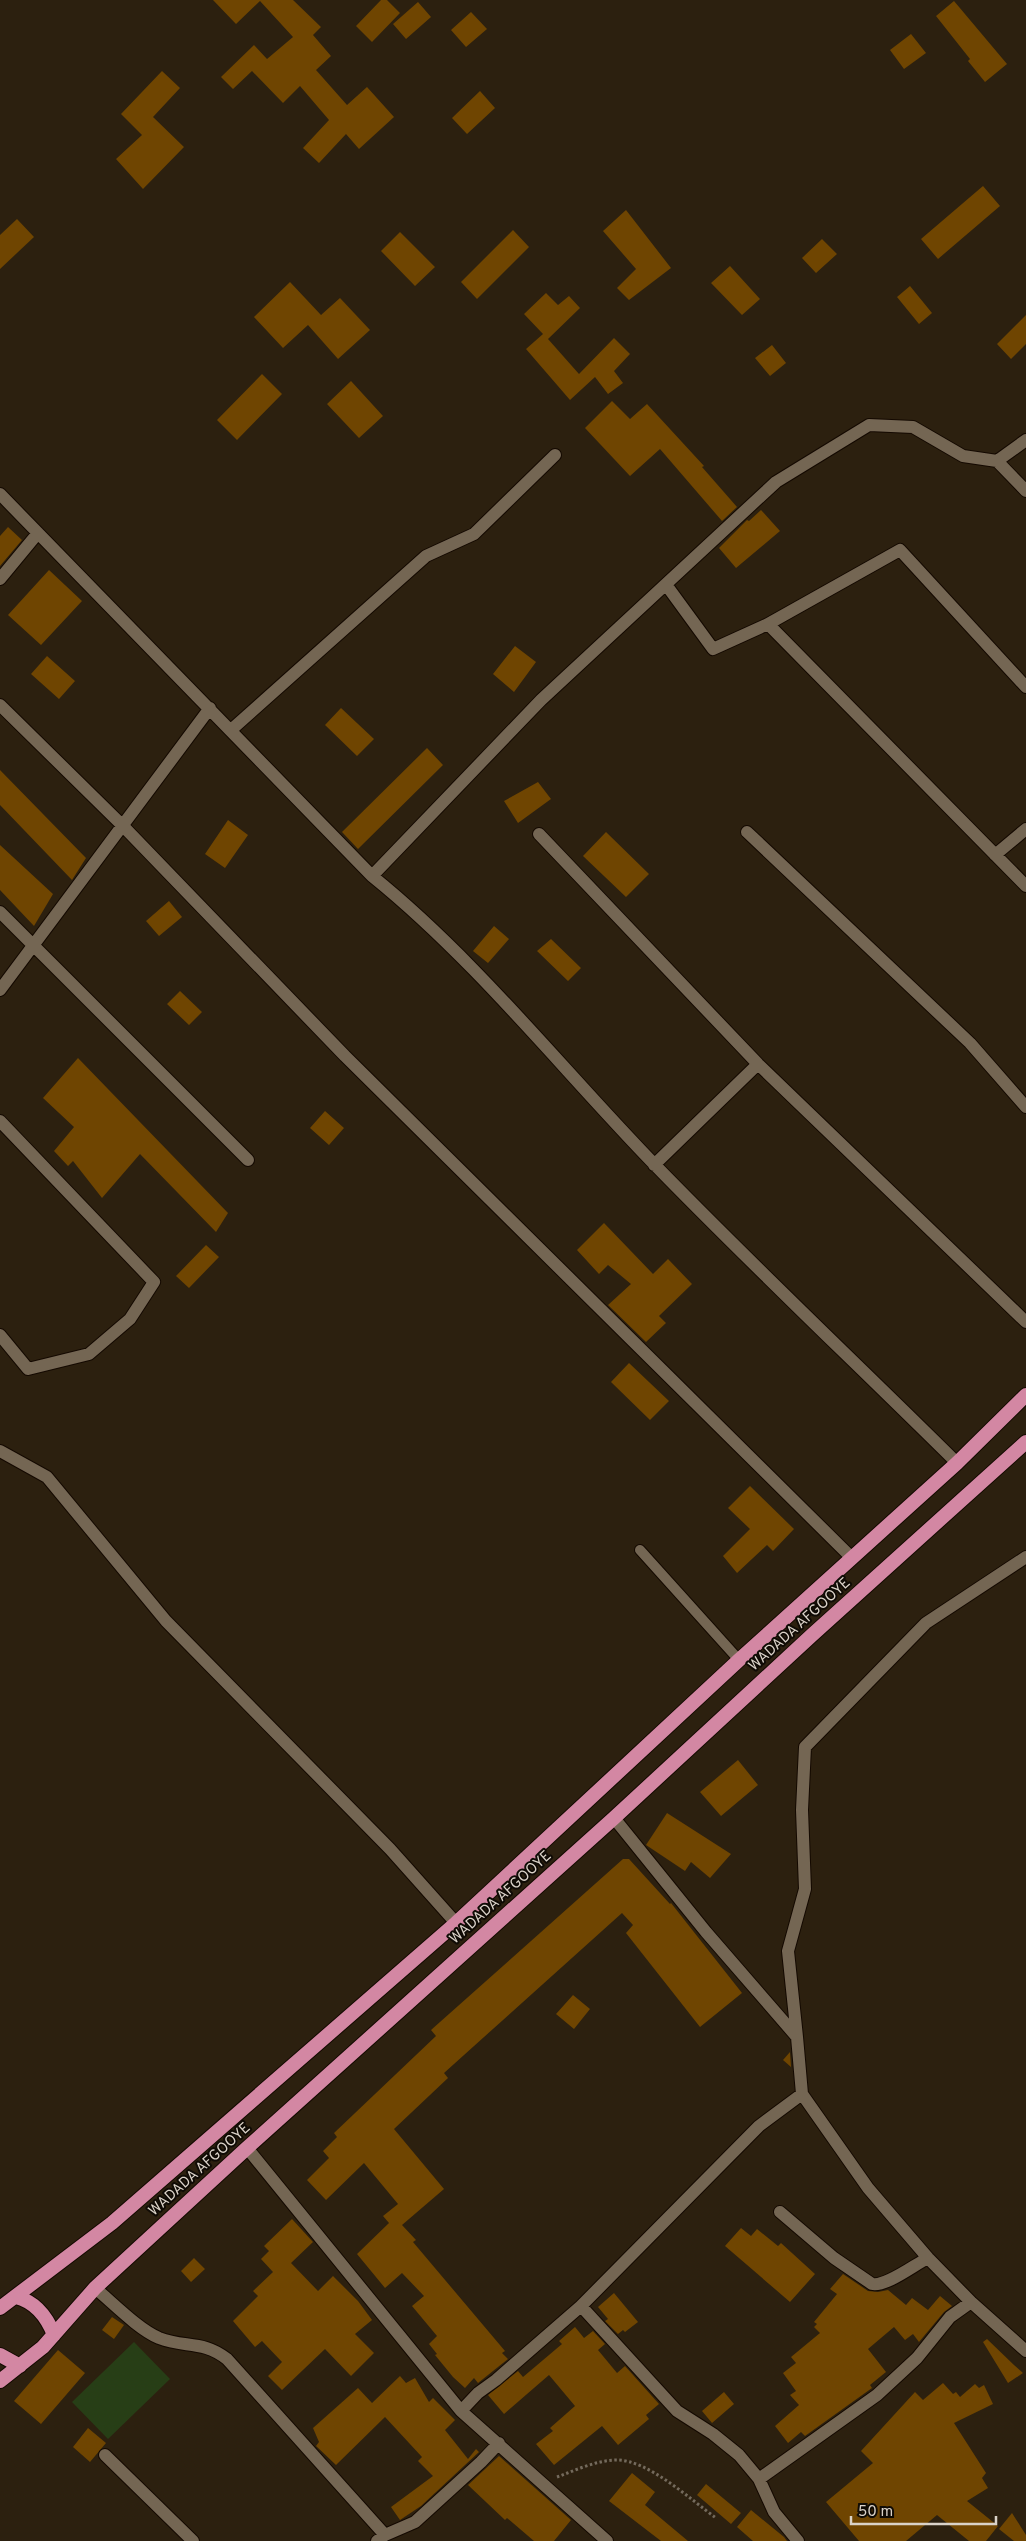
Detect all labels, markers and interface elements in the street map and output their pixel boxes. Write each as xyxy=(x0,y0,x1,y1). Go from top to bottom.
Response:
street label: WADADA AFGOOYE xyxy=(745,1574,855,1676)
street label: WADADA AFGOOYE xyxy=(446,1847,556,1949)
street label: WADADA AFGOOYE xyxy=(145,2119,255,2221)
scale bar xyxy=(851,2494,996,2526)
text: 50 m xyxy=(858,2503,893,2522)

